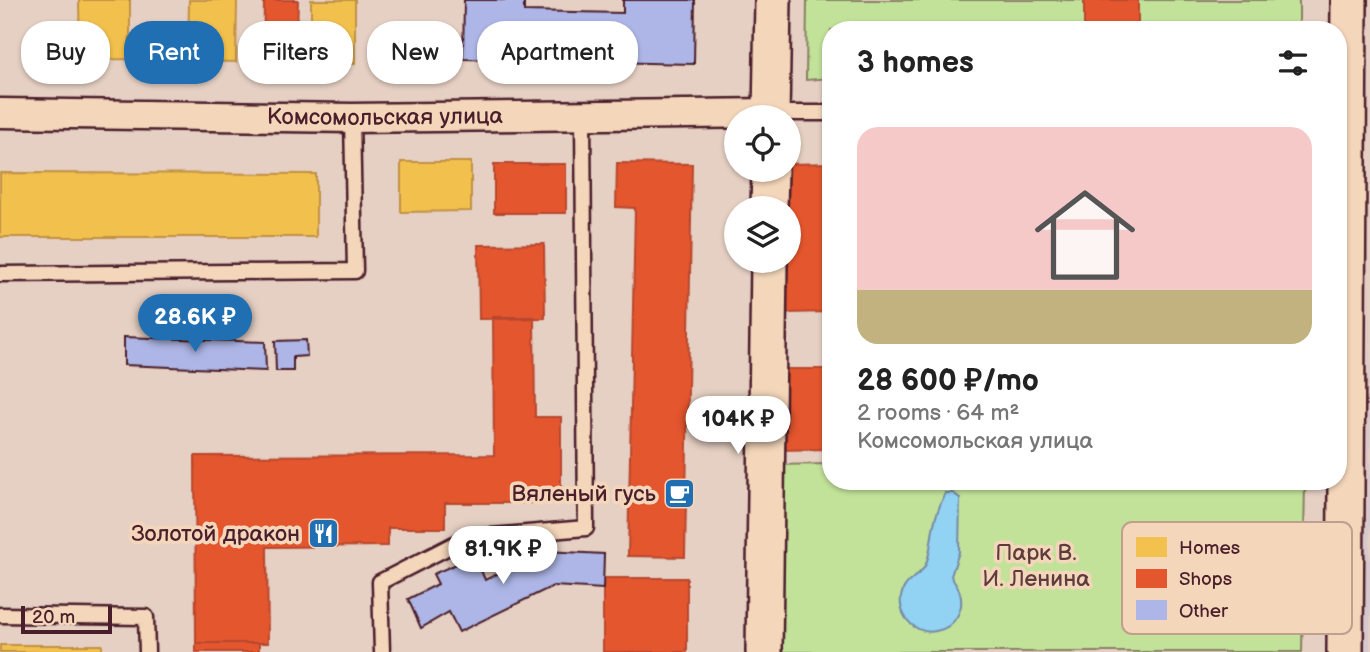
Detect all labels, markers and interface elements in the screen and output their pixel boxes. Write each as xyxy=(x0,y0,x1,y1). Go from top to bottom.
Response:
chip: Buy xyxy=(21,21,110,84)
chip: Rent xyxy=(124,21,224,84)
chip: Filters xyxy=(238,21,353,84)
chip: New xyxy=(367,21,463,84)
chip: Apartment xyxy=(477,21,638,84)
icon: filters xyxy=(1274,44,1312,82)
text: 3 homes xyxy=(857,45,974,81)
street label: Комсомольская улица xyxy=(267,102,504,132)
map controls xyxy=(724,105,801,273)
button: locate xyxy=(724,105,801,182)
icon: home xyxy=(1022,172,1148,298)
button: layers xyxy=(724,196,801,273)
pin: 28.6K ₽ xyxy=(130,294,260,354)
text: 28.6K ₽ xyxy=(154,303,236,331)
text: 28 600 ₽/mo xyxy=(857,363,1039,399)
pin: 104K ₽ xyxy=(681,396,795,456)
text: 2 rooms · 64 m² xyxy=(857,399,1019,427)
text: 104K ₽ xyxy=(702,405,774,433)
text: Комсомольская улица xyxy=(857,427,1093,455)
cafe icon: Вяленый гусь xyxy=(662,477,696,511)
place label: Вяленый гусь xyxy=(512,480,656,508)
restaurant icon: Золотой дракон xyxy=(306,517,340,551)
place label: Золотой дракон xyxy=(131,520,300,548)
legend xyxy=(1122,522,1352,634)
pin: 81.9K ₽ xyxy=(438,526,568,586)
text: 81.9K ₽ xyxy=(464,535,542,563)
text: Homes xyxy=(1179,537,1240,560)
park label: Парк В. И. Ленина xyxy=(982,539,1090,593)
text: Shops xyxy=(1179,568,1232,591)
text: Other xyxy=(1179,600,1229,623)
scale bar xyxy=(21,603,112,635)
text: 20 m xyxy=(32,606,75,629)

